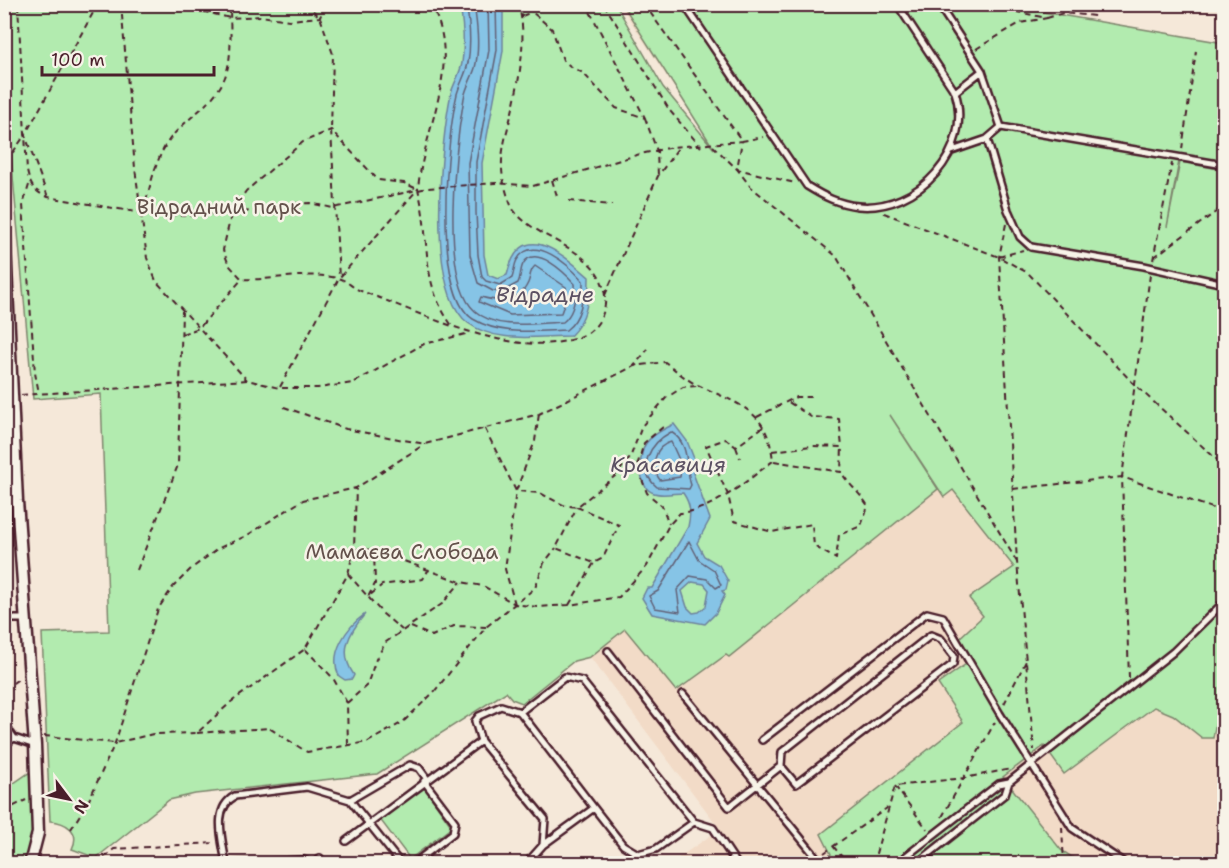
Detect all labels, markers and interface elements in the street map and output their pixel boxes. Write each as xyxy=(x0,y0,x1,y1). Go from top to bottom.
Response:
scale bar xyxy=(42,39,214,77)
text: 100 m xyxy=(51,48,105,72)
park label: Відрадний парк xyxy=(137,193,301,221)
water label: Відрадне xyxy=(496,280,594,309)
water label: Красавиця xyxy=(610,450,726,479)
park label: Мамаєва Слобода xyxy=(306,538,498,566)
north arrow xyxy=(39,769,99,829)
text: N xyxy=(69,796,94,818)

